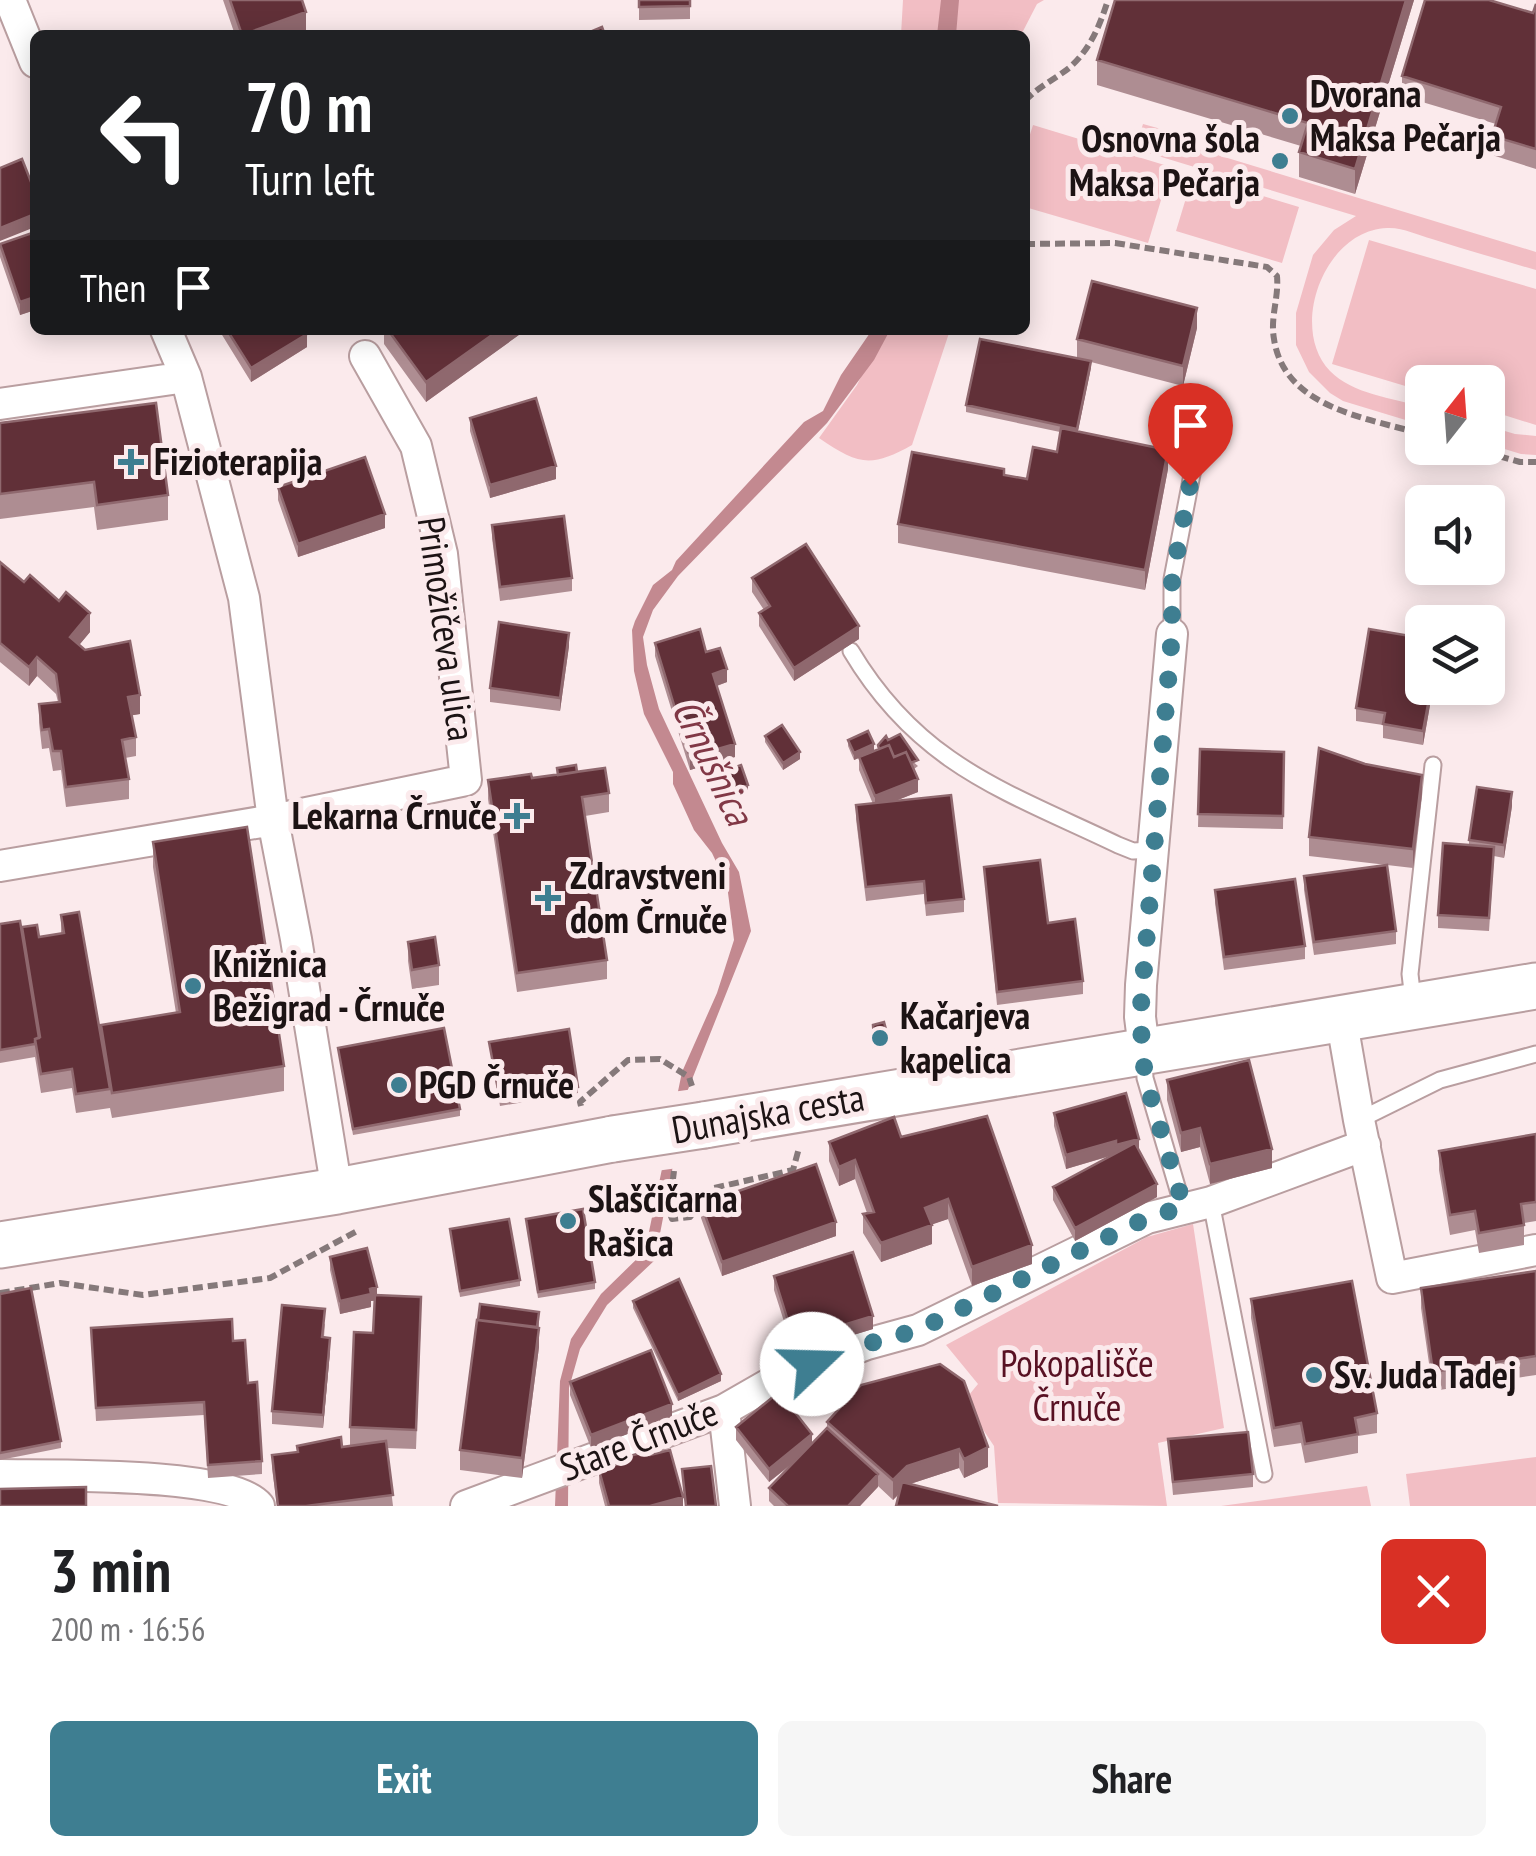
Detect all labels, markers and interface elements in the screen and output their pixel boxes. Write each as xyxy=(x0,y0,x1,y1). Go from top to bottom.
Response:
text: 70 m xyxy=(245,61,373,151)
place label: Dvorana Maksa Pečarja xyxy=(1310,68,1501,161)
icon: left xyxy=(80,70,210,200)
marker: Dvorana Maksa Pečarja xyxy=(1279,105,1301,127)
place label: Osnovna šola Maksa Pečarja xyxy=(1069,113,1260,206)
text: Turn left xyxy=(245,149,375,207)
marker: Osnovna šola Maksa Pečarja xyxy=(1269,150,1291,172)
icon: arrive xyxy=(166,260,221,315)
text: Then xyxy=(80,263,146,312)
north arrow xyxy=(1405,365,1505,465)
map controls xyxy=(1405,365,1505,705)
pin xyxy=(1148,383,1233,486)
icon: arrive xyxy=(1163,398,1218,453)
place label: Fizioterapija xyxy=(154,436,322,485)
marker: Fizioterapija xyxy=(118,449,144,475)
button: sound xyxy=(1405,485,1505,585)
street label: Primožičeva ulica xyxy=(408,514,487,744)
button: layers xyxy=(1405,605,1505,705)
water label: Črnušnica xyxy=(661,690,767,835)
place label: Lekarna Črnuče xyxy=(292,790,497,839)
marker: Lekarna Črnuče xyxy=(506,805,528,827)
place label: Zdravstveni dom Črnuče xyxy=(570,850,728,943)
marker: Zdravstveni dom Črnuče xyxy=(535,885,561,911)
place label: Knižnica Bežigrad - Črnuče xyxy=(213,938,445,1031)
marker: Knižnica Bežigrad - Črnuče xyxy=(182,975,204,997)
place label: Kačarjeva kapelica xyxy=(900,990,1030,1083)
marker: Kačarjeva kapelica xyxy=(869,1027,891,1049)
place label: PGD Črnuče xyxy=(419,1059,574,1108)
street label: Dunajska cesta xyxy=(668,1072,868,1154)
marker: PGD Črnuče xyxy=(388,1074,410,1096)
place label: Slaščičarna Rašica xyxy=(588,1173,738,1266)
marker: Slaščičarna Rašica xyxy=(557,1210,579,1232)
position arrow xyxy=(760,1312,864,1416)
park label: Pokopališče Črnuče xyxy=(1000,1338,1154,1431)
place label: Sv. Juda Tadej xyxy=(1334,1349,1516,1398)
marker: Sv. Juda Tadej xyxy=(1303,1364,1325,1386)
street label: Stare Črnuče xyxy=(553,1386,724,1491)
text: 3 min xyxy=(50,1531,171,1609)
button: close xyxy=(1381,1539,1486,1644)
text: 200 m · 16:56 xyxy=(50,1608,205,1650)
button: Exit xyxy=(50,1721,758,1836)
button: Share xyxy=(778,1721,1486,1836)

